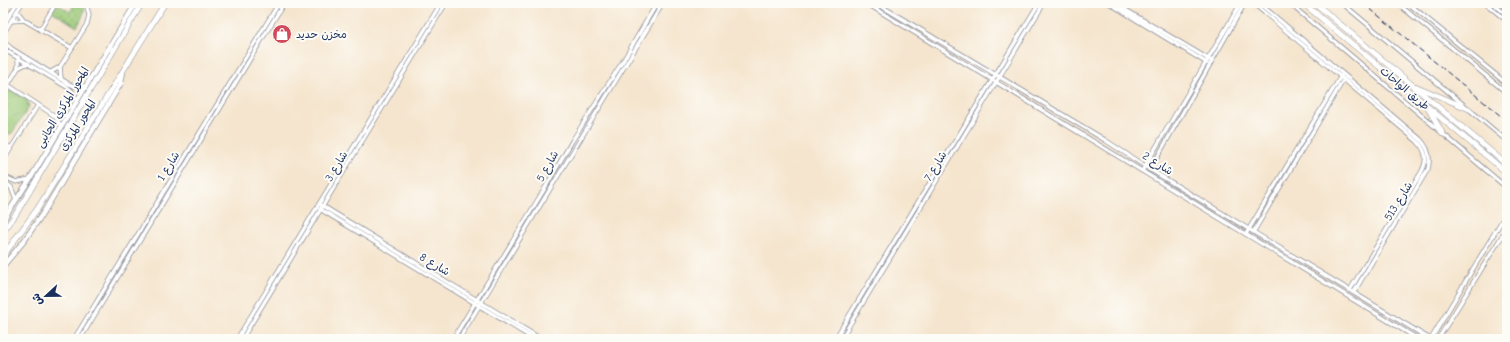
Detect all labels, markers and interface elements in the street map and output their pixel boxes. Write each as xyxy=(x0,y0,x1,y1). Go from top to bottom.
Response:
shop icon: مخزن حديد xyxy=(271,23,293,45)
place label: مخزن حديد xyxy=(296,28,347,41)
street label: المحور المركزى الجانبى xyxy=(33,64,91,150)
street label: طريق الواحات xyxy=(1377,64,1432,113)
street label: المحور المركزى xyxy=(56,97,98,153)
street label: شارع 5 xyxy=(534,148,563,185)
street label: شارع 1 xyxy=(154,149,184,184)
street label: شارع 3 xyxy=(322,149,352,185)
street label: شارع 7 xyxy=(921,149,951,185)
street label: شارع 2 xyxy=(1139,149,1175,179)
street label: شارع 513 xyxy=(1381,179,1417,224)
street label: شارع 8 xyxy=(416,250,452,280)
north arrow xyxy=(26,276,66,316)
text: ش xyxy=(29,292,45,308)

